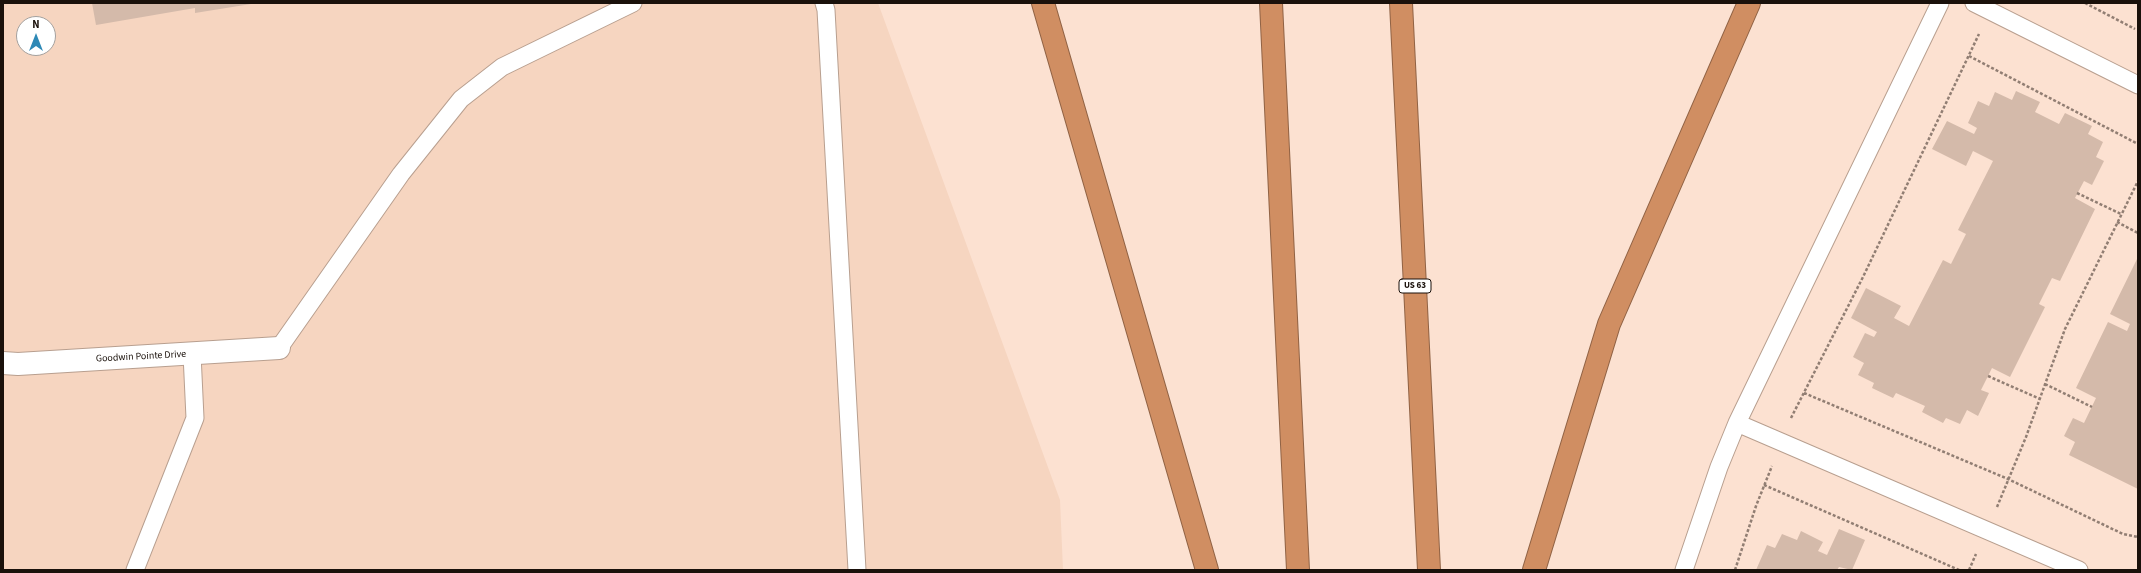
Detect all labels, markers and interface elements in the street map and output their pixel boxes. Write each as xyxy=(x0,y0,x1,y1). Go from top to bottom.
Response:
north arrow xyxy=(16,16,56,56)
text: N xyxy=(32,17,40,32)
road number: US 63 xyxy=(1399,279,1431,293)
street label: Goodwin Pointe Drive xyxy=(96,349,186,365)

